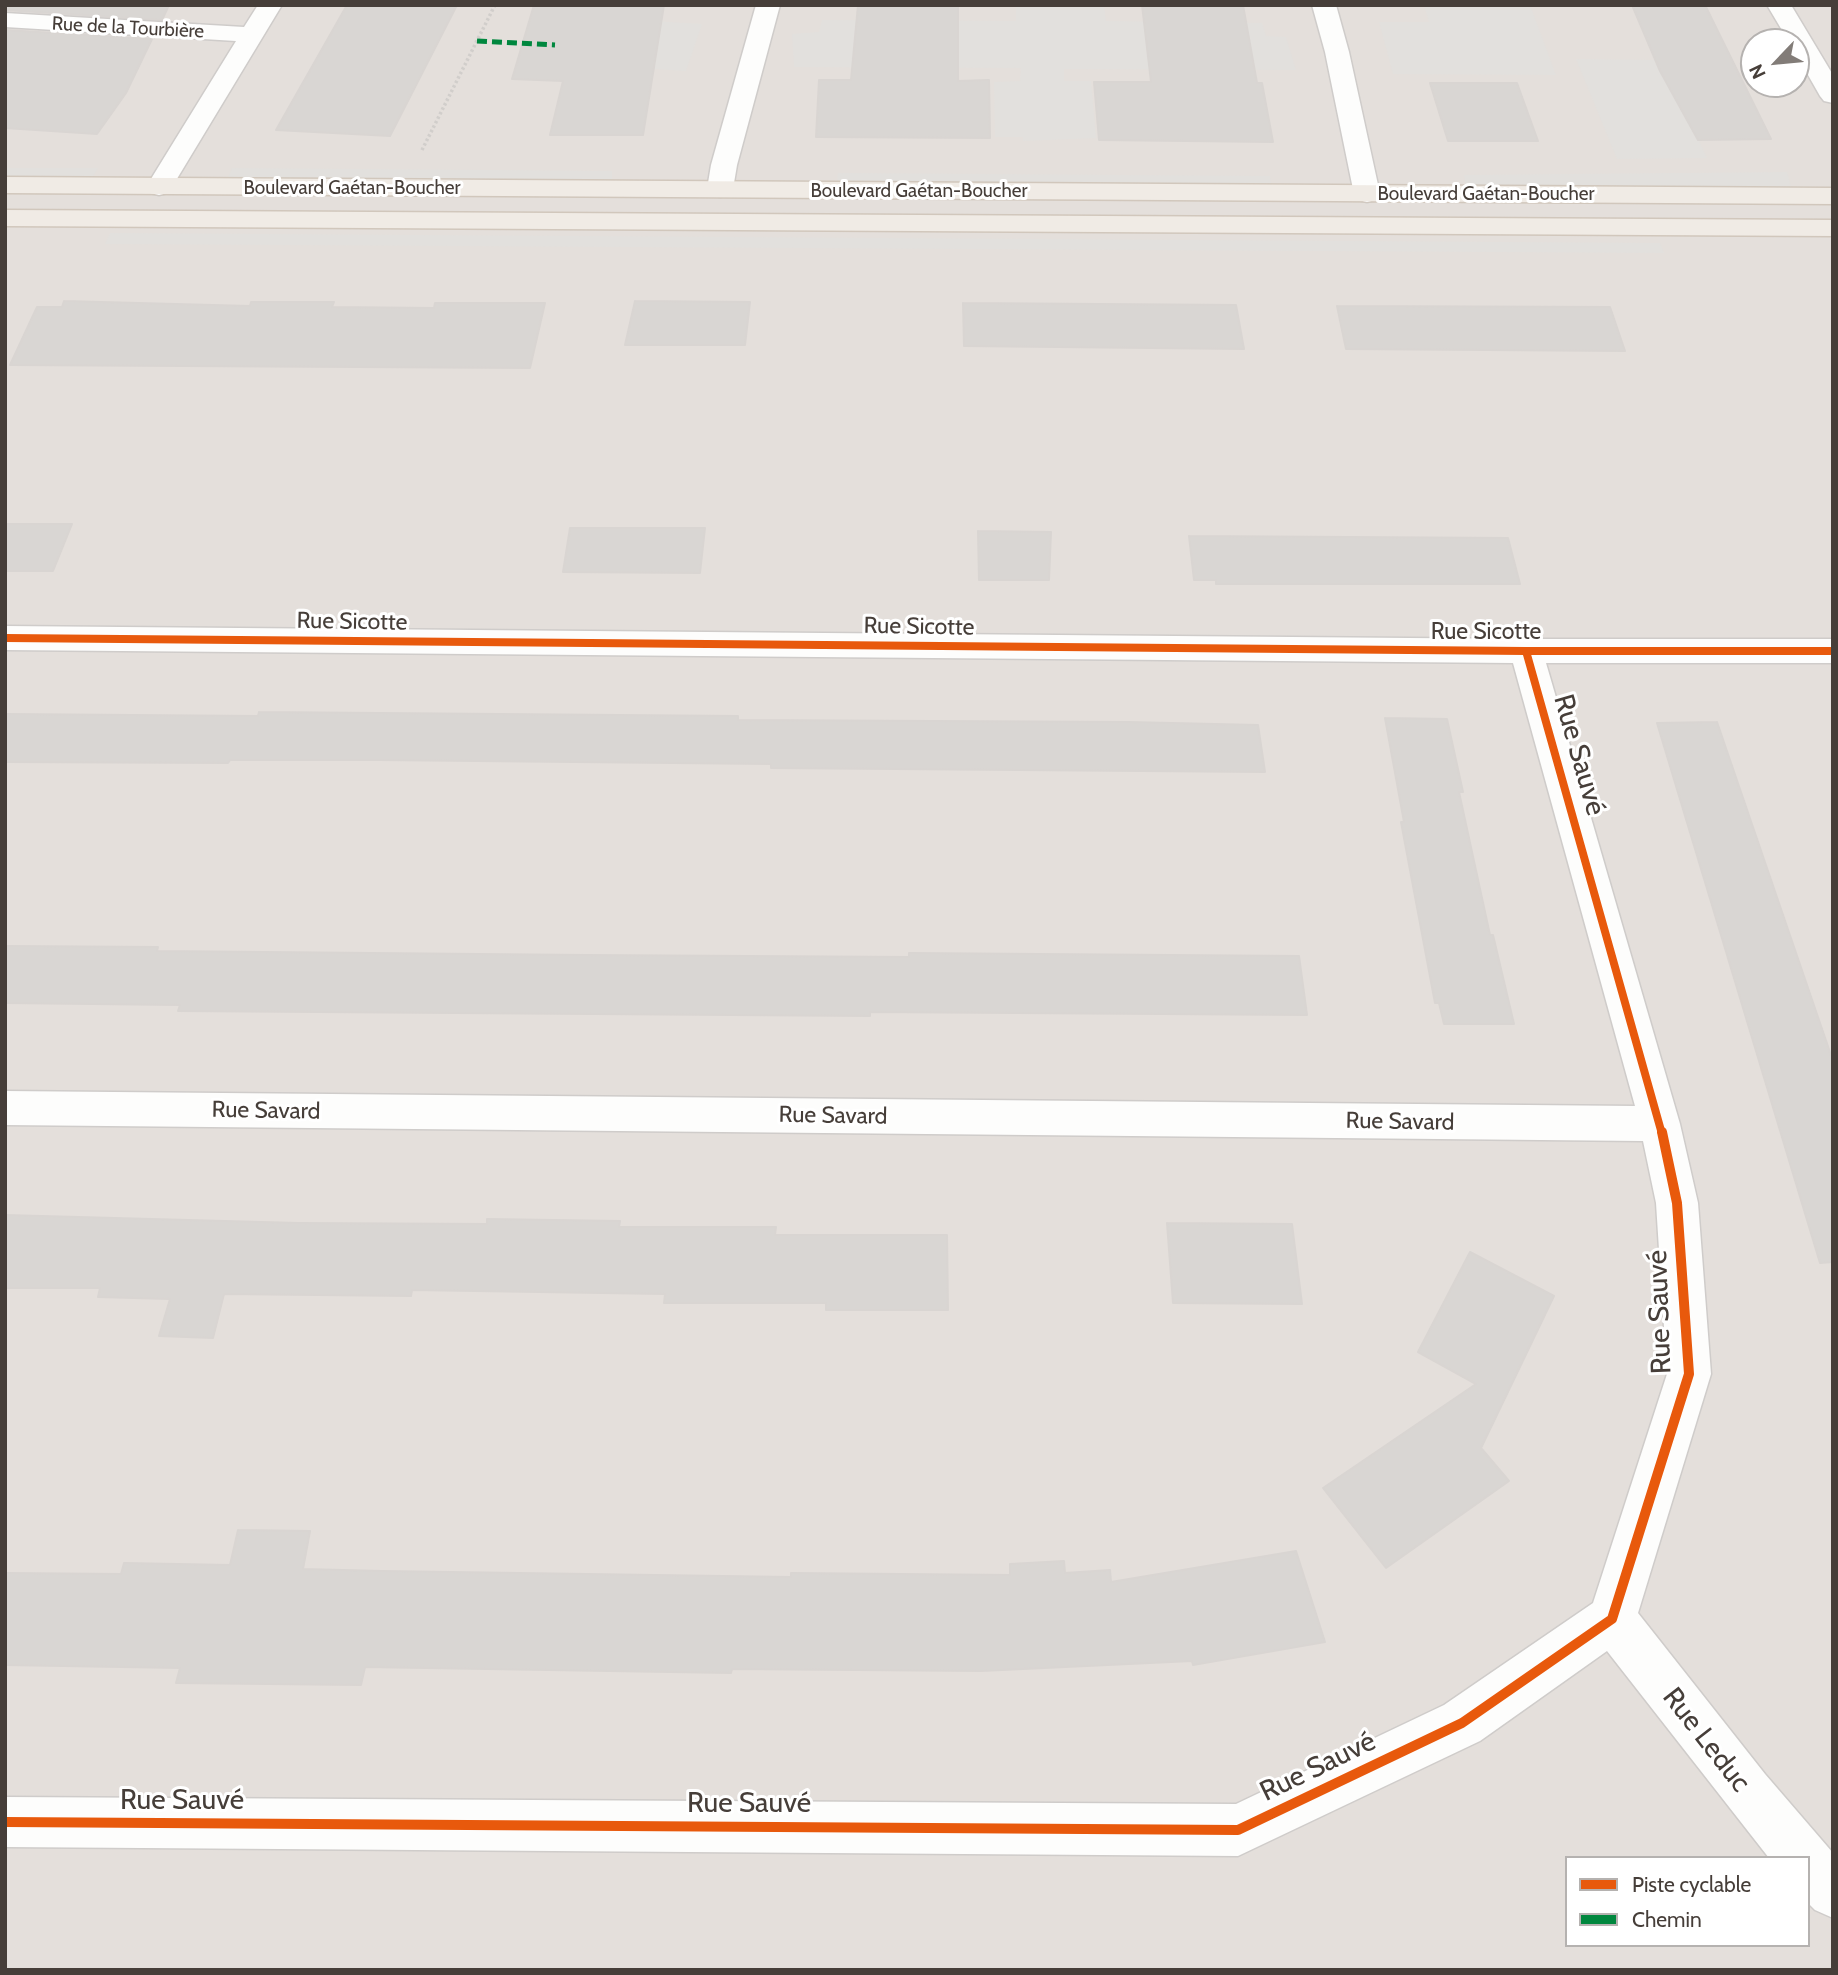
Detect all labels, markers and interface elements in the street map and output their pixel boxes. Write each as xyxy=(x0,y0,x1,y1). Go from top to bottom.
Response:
street label: Rue de la Tourbière xyxy=(51,13,205,43)
north arrow xyxy=(1740,28,1810,98)
text: N xyxy=(1744,60,1771,83)
street label: Boulevard Gaétan-Boucher xyxy=(244,177,460,199)
street label: Boulevard Gaétan-Boucher xyxy=(811,180,1027,202)
street label: Boulevard Gaétan-Boucher xyxy=(1378,183,1594,205)
street label: Rue Sicotte xyxy=(296,607,408,637)
street label: Rue Sicotte xyxy=(863,612,975,642)
street label: Rue Sicotte xyxy=(1431,618,1541,646)
street label: Rue Sauvé xyxy=(1546,691,1612,819)
street label: Rue Savard xyxy=(211,1096,321,1126)
street label: Rue Savard xyxy=(778,1101,888,1131)
street label: Rue Savard xyxy=(1345,1107,1455,1137)
street label: Rue Sauvé xyxy=(1641,1249,1679,1375)
street label: Rue Leduc xyxy=(1655,1681,1757,1799)
street label: Rue Sauvé xyxy=(1255,1725,1381,1809)
street label: Rue Sauvé xyxy=(120,1784,244,1818)
street label: Rue Sauvé xyxy=(687,1787,811,1821)
legend xyxy=(1565,1856,1810,1947)
text: Piste cyclable xyxy=(1632,1872,1751,1897)
text: Chemin xyxy=(1632,1907,1702,1932)

